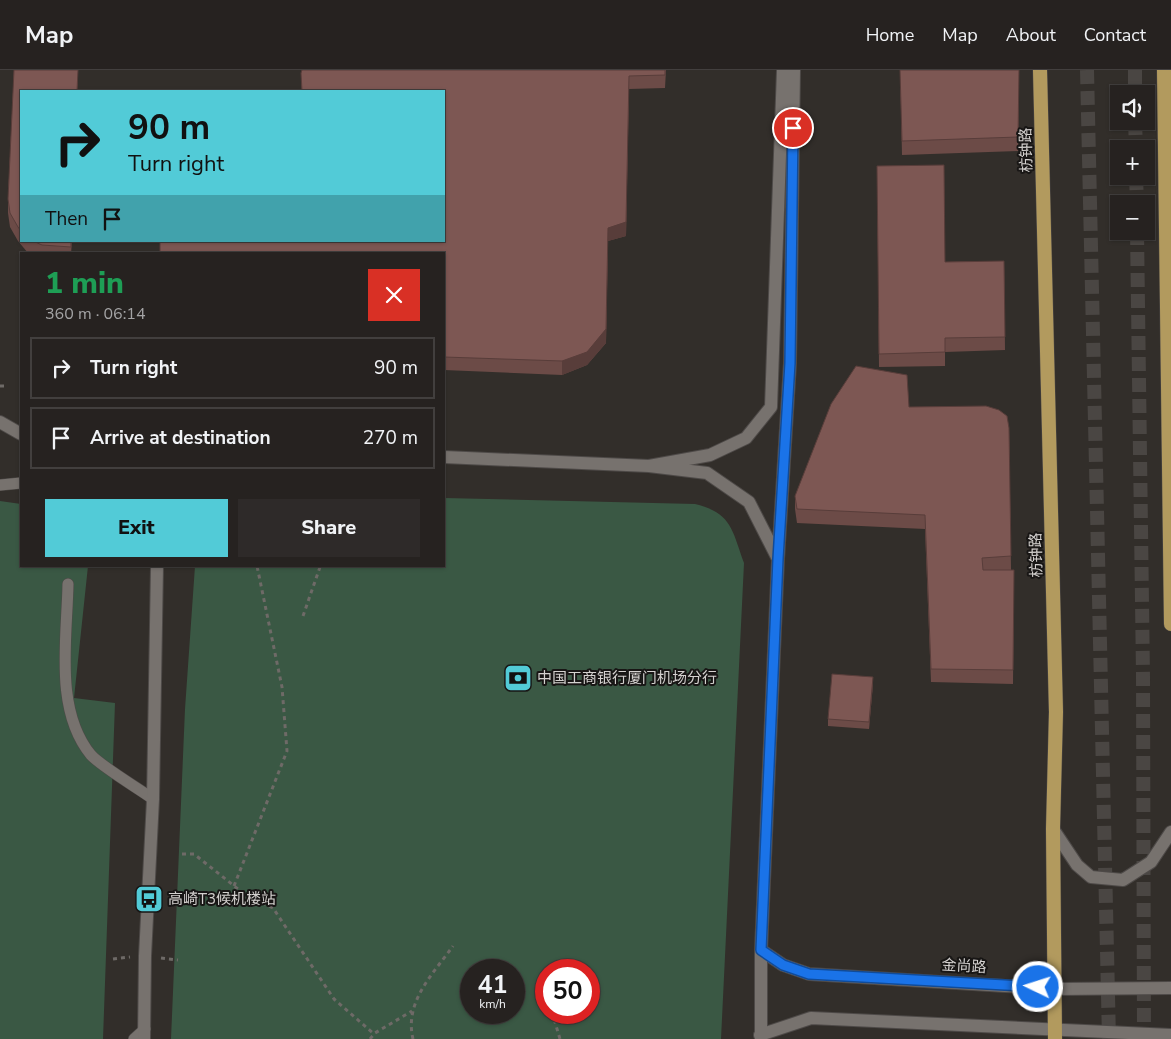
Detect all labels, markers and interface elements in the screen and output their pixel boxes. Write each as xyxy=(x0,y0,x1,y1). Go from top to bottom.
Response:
text: Map xyxy=(25,19,73,51)
text: Home xyxy=(866,23,914,47)
text: Map xyxy=(942,23,978,47)
text: About xyxy=(1006,23,1056,47)
text: Contact xyxy=(1084,23,1146,47)
map controls xyxy=(1110,85,1155,240)
button: sound xyxy=(1110,85,1155,130)
text: 90 m xyxy=(128,104,210,151)
pin xyxy=(772,107,814,149)
icon: right xyxy=(45,110,110,175)
icon: arrive xyxy=(779,114,807,142)
street label: 枋钟路 xyxy=(1016,127,1036,173)
button: + xyxy=(1110,140,1155,185)
text: Turn right xyxy=(128,149,224,179)
button: − xyxy=(1110,195,1155,240)
icon: arrive xyxy=(98,205,126,233)
text: Then xyxy=(45,206,88,232)
text: 1 min xyxy=(45,263,124,304)
button: close xyxy=(368,269,420,321)
text: 360 m · 06:14 xyxy=(45,303,146,325)
icon: right xyxy=(47,354,75,382)
text: Turn right xyxy=(90,355,177,381)
text: 90 m xyxy=(374,355,418,381)
icon: arrive xyxy=(47,424,75,452)
text: Arrive at destination xyxy=(90,425,271,451)
text: 270 m xyxy=(363,425,418,451)
button: Exit xyxy=(45,499,228,557)
button: Share xyxy=(238,499,420,557)
street label: 枋钟路 xyxy=(1026,532,1046,578)
bank icon: 中国工商银行厦门机场分行 xyxy=(503,663,533,693)
place label: 中国工商银行厦门机场分行 xyxy=(537,668,717,688)
bus stop icon: 高崎T3候机楼站 xyxy=(134,884,164,914)
place label: 高崎T3候机楼站 xyxy=(168,889,276,909)
street label: 金尚路 xyxy=(941,955,987,977)
speed limit sign: 50 xyxy=(535,959,600,1024)
position arrow xyxy=(1011,960,1063,1012)
text: 41 xyxy=(477,968,508,1002)
text: km/h xyxy=(479,996,506,1012)

